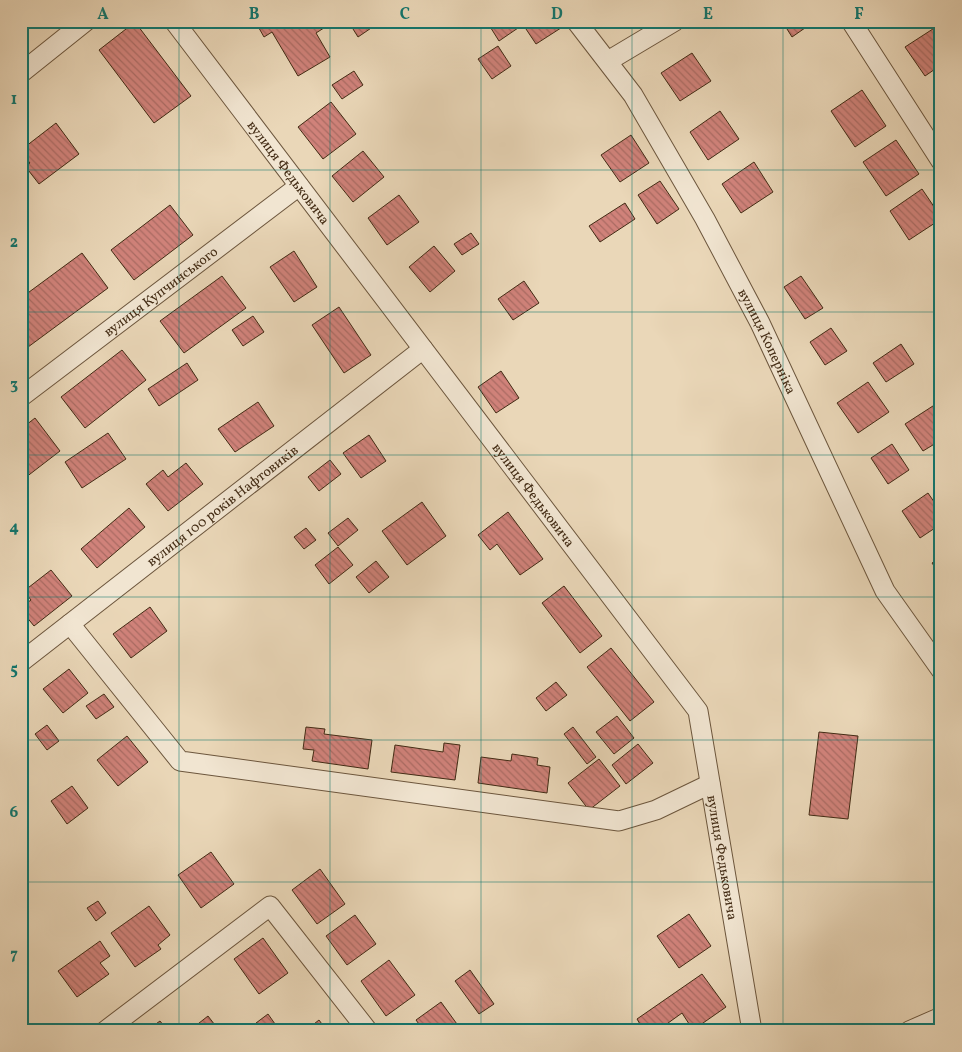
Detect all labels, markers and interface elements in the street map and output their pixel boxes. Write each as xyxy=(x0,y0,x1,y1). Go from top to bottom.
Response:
text: A xyxy=(97,4,109,26)
text: B xyxy=(249,4,260,26)
text: C xyxy=(400,4,410,26)
text: D xyxy=(551,4,563,26)
text: E xyxy=(703,4,713,26)
text: F xyxy=(854,4,864,26)
text: 1 xyxy=(11,89,17,111)
street label: вулиця Федьковича xyxy=(242,117,333,229)
text: 2 xyxy=(10,232,18,254)
street label: вулиця Купчинського xyxy=(100,243,222,342)
street label: вулиця Коперніка xyxy=(733,286,800,398)
text: 3 xyxy=(10,374,18,396)
street label: вулиця Федьковича xyxy=(487,440,578,552)
street label: вулиця 100 років Нафтовиків xyxy=(143,441,303,572)
text: 4 xyxy=(9,517,19,539)
text: 5 xyxy=(10,659,18,681)
street label: вулиця Федьковича xyxy=(701,794,741,922)
text: 6 xyxy=(10,802,19,824)
text: 7 xyxy=(10,944,18,966)

